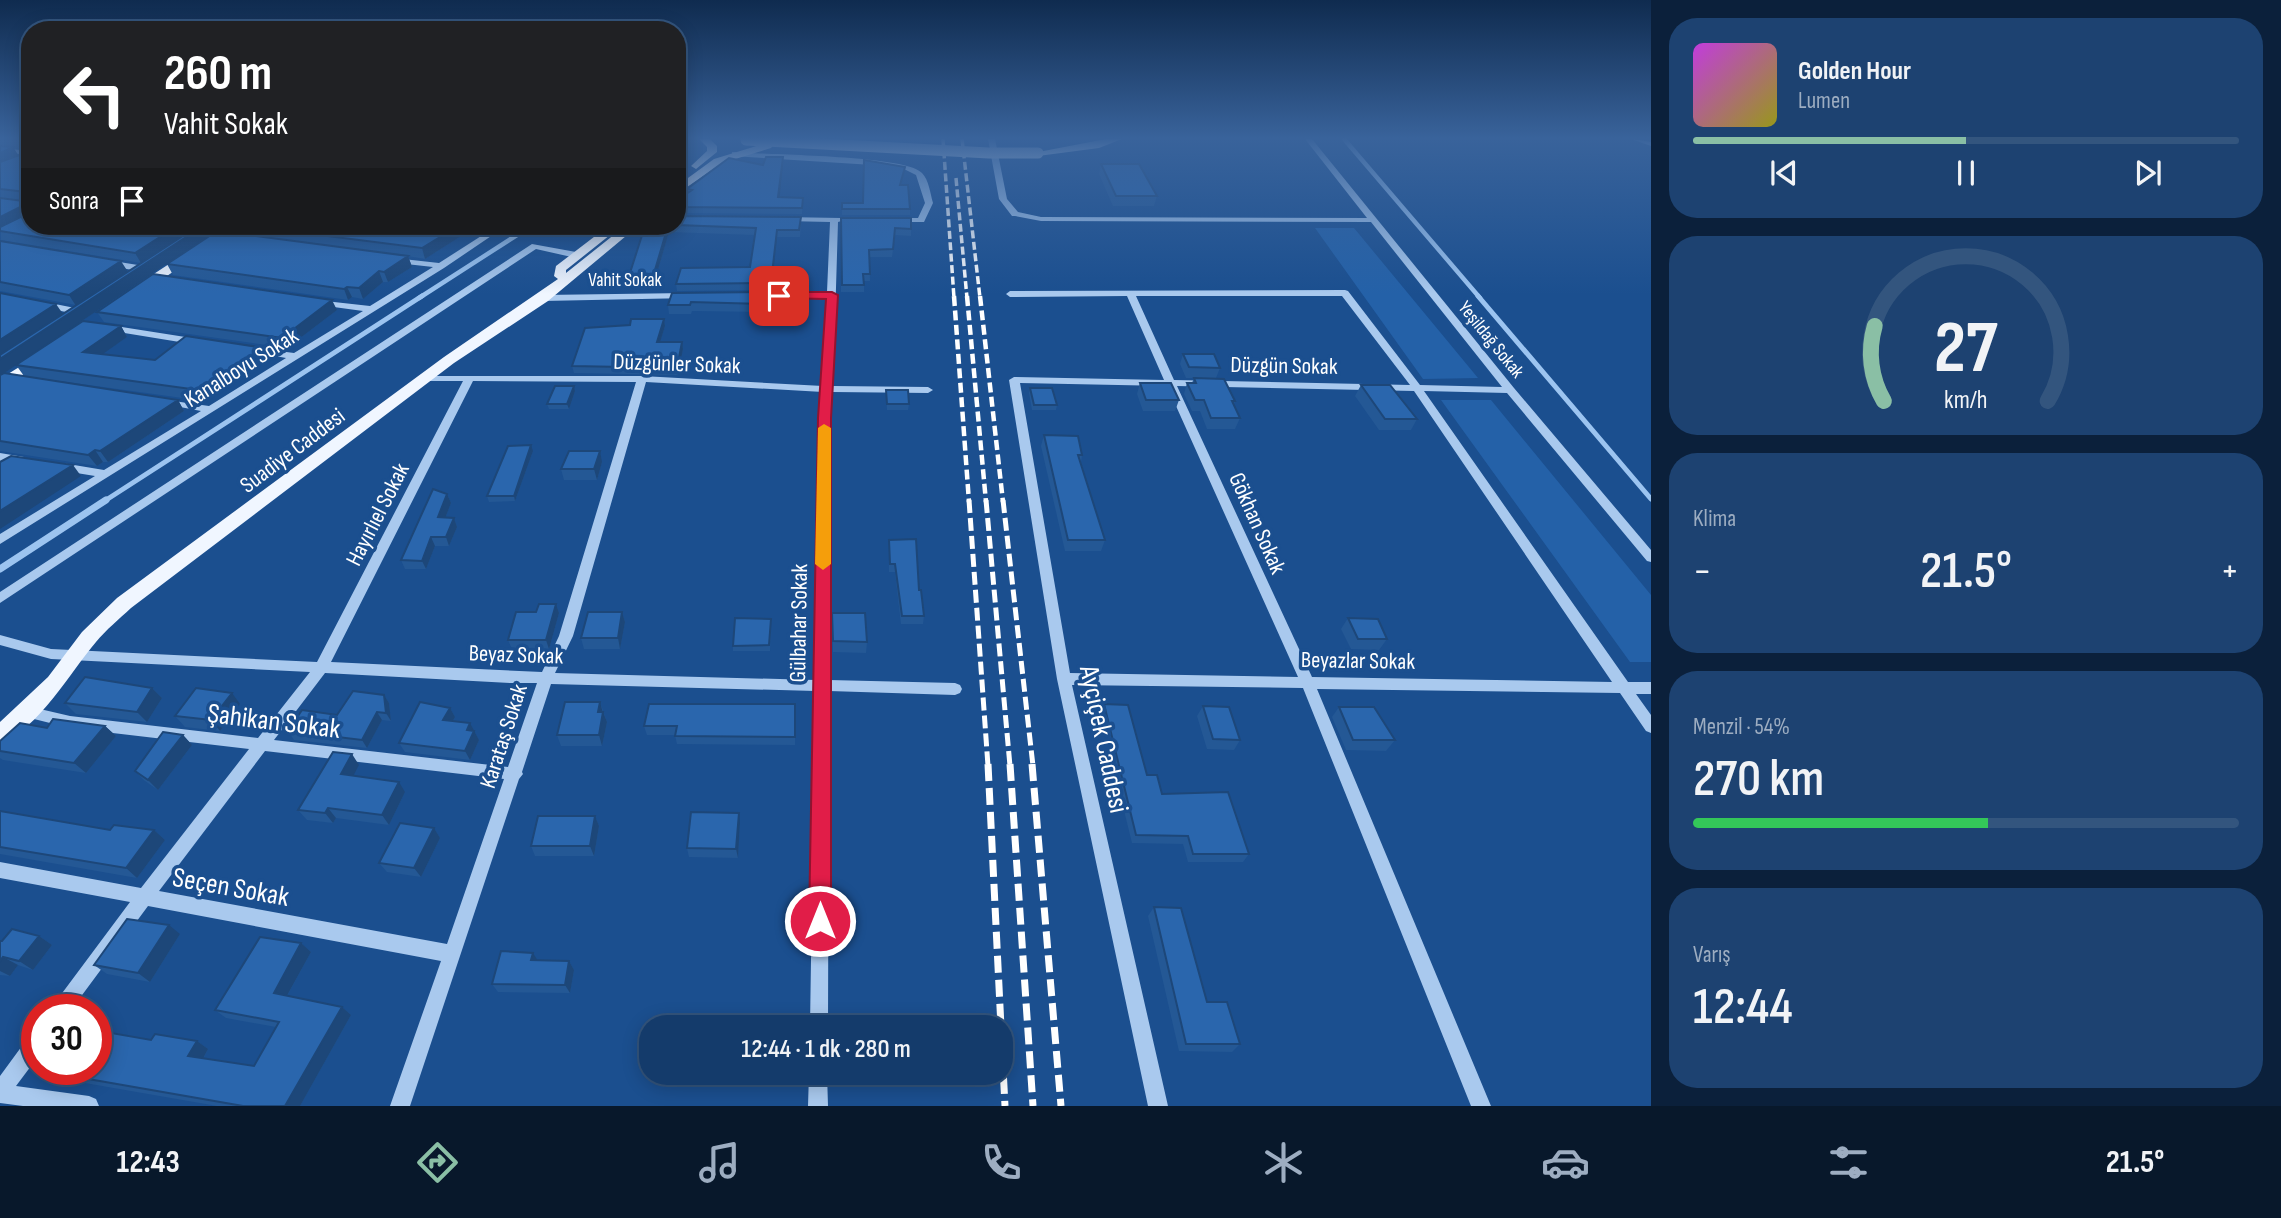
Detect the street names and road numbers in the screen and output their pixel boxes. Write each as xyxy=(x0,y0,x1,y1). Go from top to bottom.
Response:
street label: Vahit Sokak xyxy=(588,269,663,292)
street label: Yeşildağ Sokak xyxy=(1453,297,1529,384)
street label: Kanalboyu Sokak xyxy=(179,322,304,414)
street label: Düzgünler Sokak xyxy=(613,348,741,380)
street label: Düzgün Sokak xyxy=(1230,351,1338,381)
street label: Suadiye Caddesi xyxy=(235,402,351,499)
street label: Hayırlıel Sokak xyxy=(340,458,416,571)
street label: Gökhan Sokak xyxy=(1222,468,1292,579)
street label: Gülbahar Sokak xyxy=(784,563,814,683)
street label: Beyaz Sokak xyxy=(468,639,564,671)
street label: Beyazlar Sokak xyxy=(1301,646,1416,676)
street label: Ayçiçek Caddesi xyxy=(1072,662,1135,816)
street label: Karataş Sokak xyxy=(474,681,534,792)
street label: Şahikan Sokak xyxy=(205,697,342,746)
street label: Seçen Sokak xyxy=(170,861,292,914)

